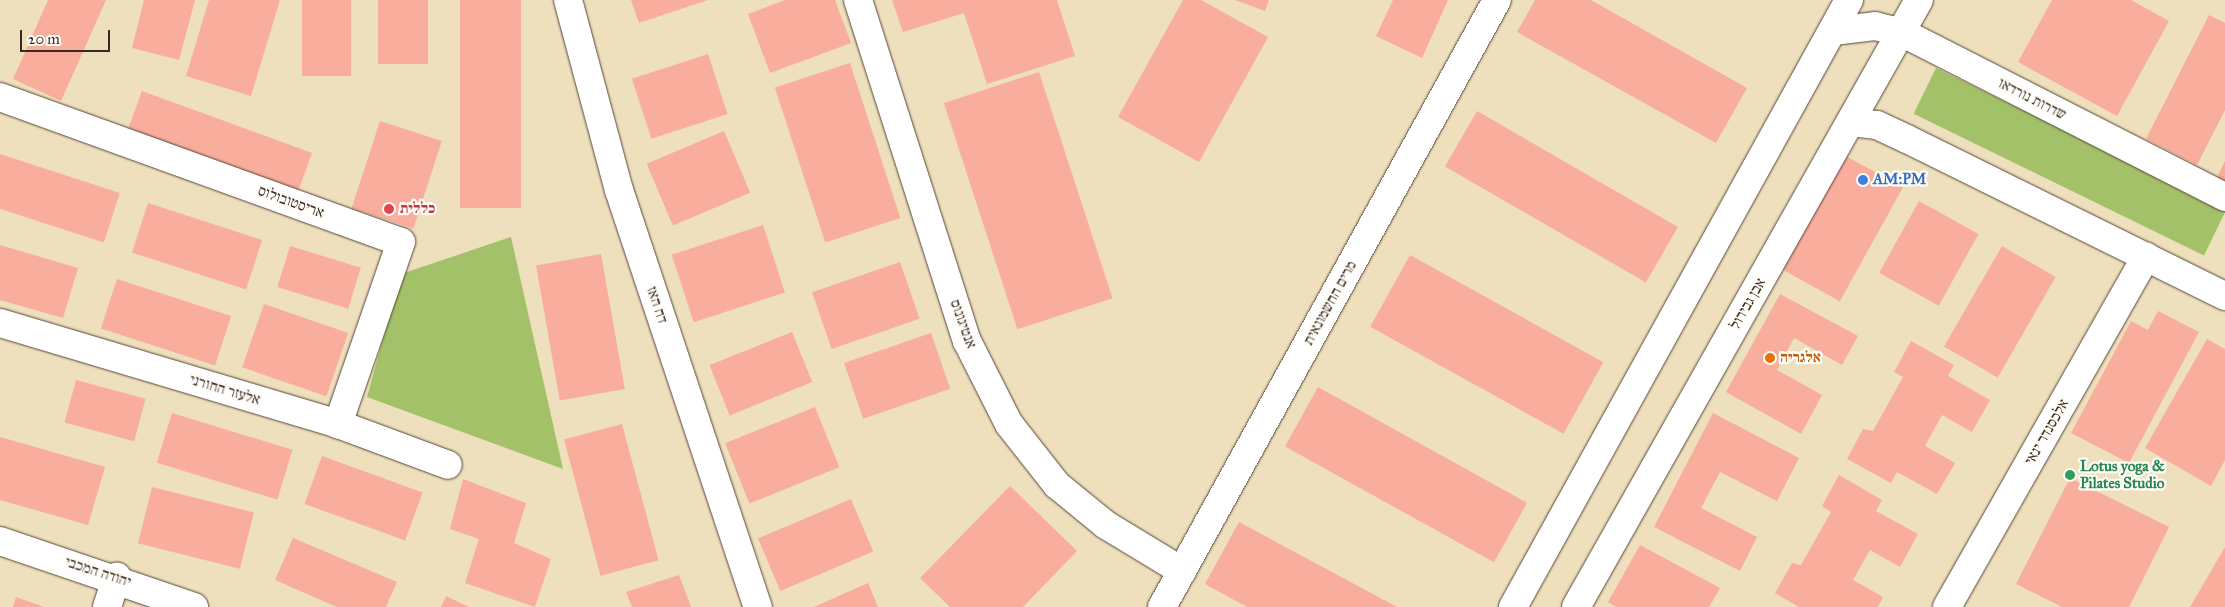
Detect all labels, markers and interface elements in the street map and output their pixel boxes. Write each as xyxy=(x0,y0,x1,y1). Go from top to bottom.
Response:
scale bar xyxy=(22,20,112,52)
text: 20 m xyxy=(28,30,60,48)
street label: שדרות נורדאו xyxy=(1995,74,2069,124)
place label: AM:PM xyxy=(1873,171,1926,189)
marker: AM:PM xyxy=(1857,174,1869,186)
street label: אריסטובולוס xyxy=(255,182,327,222)
place label: כללית xyxy=(400,200,435,218)
marker: כללית xyxy=(382,202,396,216)
street label: מרים החשמונאית xyxy=(1299,258,1361,348)
street label: אבן גבירול xyxy=(1726,275,1770,333)
street label: דה האז xyxy=(642,284,672,326)
street label: אנטיגונוס xyxy=(946,297,980,351)
place label: אלגריה xyxy=(1780,349,1821,367)
marker: אלגריה xyxy=(1764,352,1776,364)
street label: אלעזר החורני xyxy=(187,371,263,409)
street label: אלכסנדר ינאי xyxy=(2021,396,2073,468)
place label: Lotus yoga & Pilates Studio xyxy=(2080,457,2165,492)
marker: Lotus yoga & Pilates Studio xyxy=(2064,469,2076,481)
street label: יהודה המכבי xyxy=(63,553,133,591)

